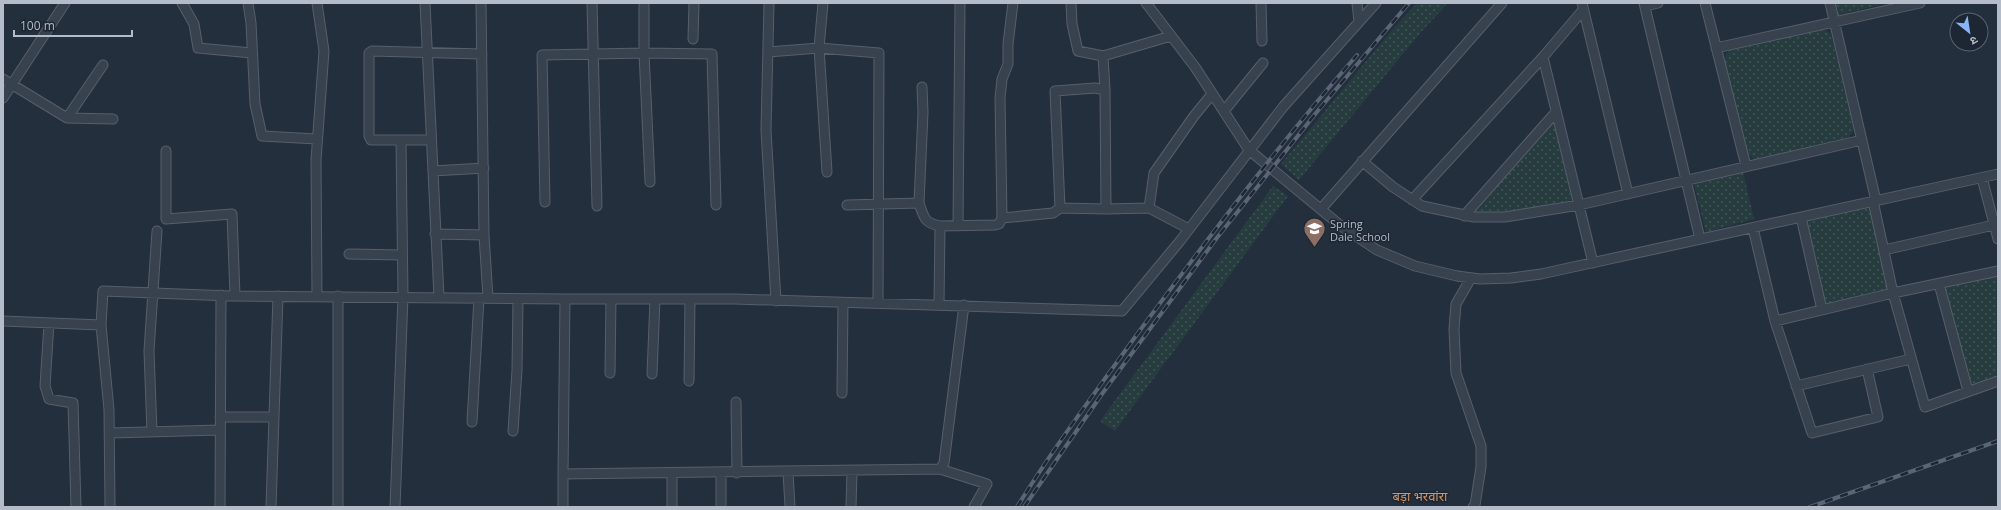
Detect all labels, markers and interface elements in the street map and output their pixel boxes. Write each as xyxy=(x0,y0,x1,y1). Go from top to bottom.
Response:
scale bar xyxy=(14,12,132,38)
north arrow xyxy=(1949,12,1989,52)
text: 100 m xyxy=(20,17,55,34)
text: उ xyxy=(1967,33,1981,49)
school or university icon: Spring Dale School xyxy=(1301,216,1327,249)
place label: Spring Dale School xyxy=(1330,216,1390,244)
district label: बड़ा भरवांरा xyxy=(1393,487,1448,505)

